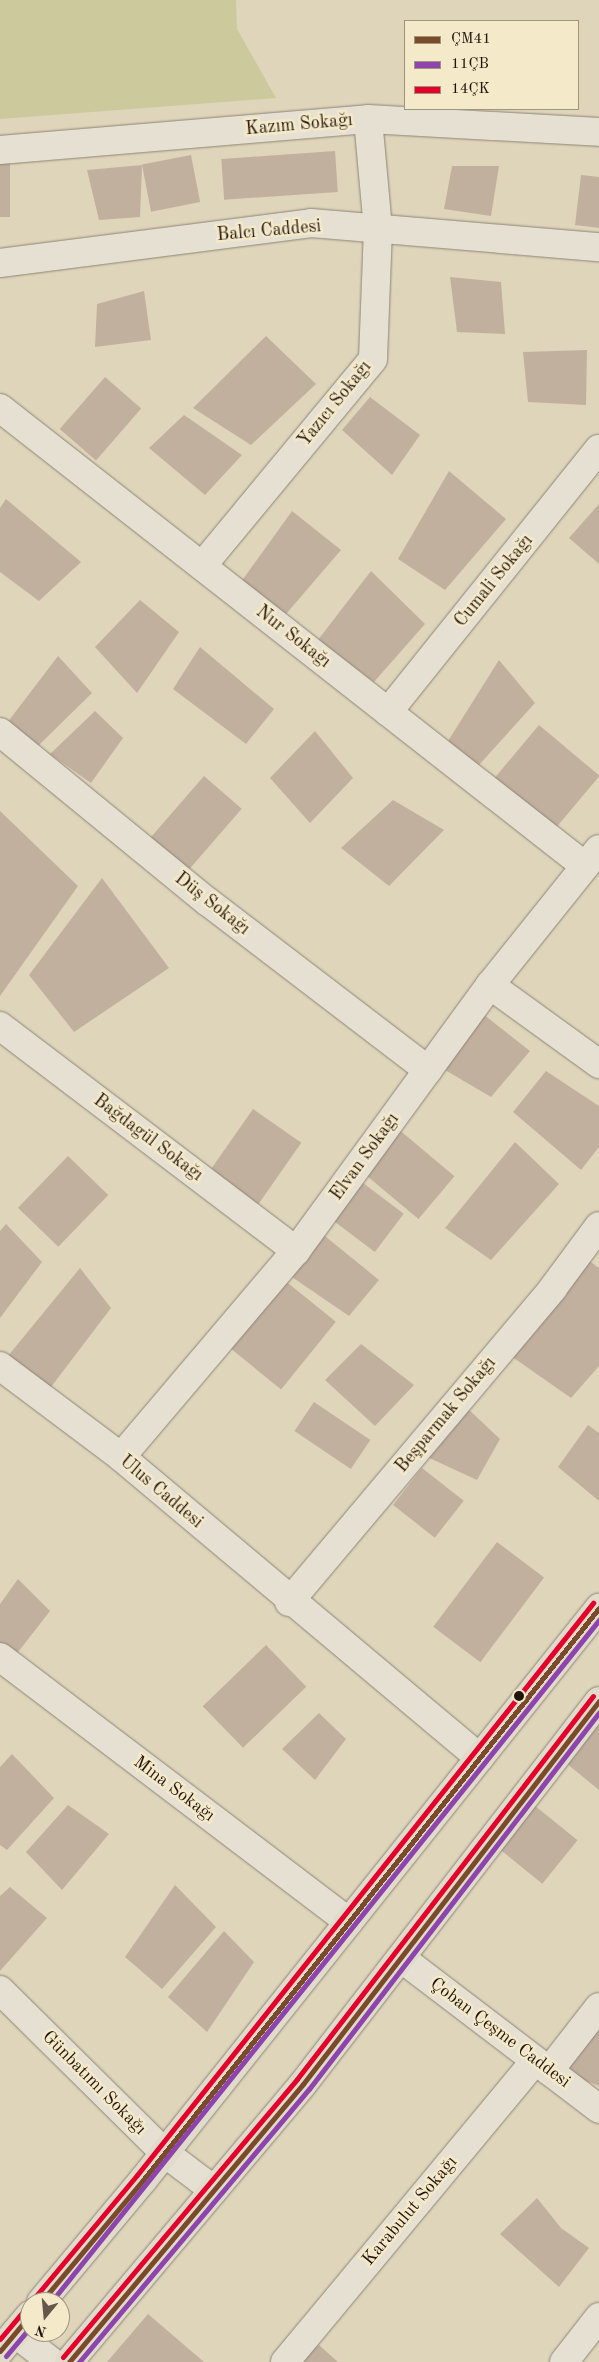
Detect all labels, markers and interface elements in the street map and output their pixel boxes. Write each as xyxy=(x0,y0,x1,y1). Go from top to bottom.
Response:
legend xyxy=(404,20,579,110)
text: ÇM41 xyxy=(451,32,491,47)
text: 11ÇB xyxy=(451,57,489,72)
text: 14ÇK xyxy=(451,82,490,97)
street label: Kazım Sokağı xyxy=(244,110,354,140)
street label: Balcı Caddesi xyxy=(216,216,322,246)
street label: Yazıcı Sokağı xyxy=(294,357,376,451)
street label: Cumali Sokağı xyxy=(450,530,538,632)
street label: Nur Sokağı xyxy=(251,601,335,673)
street label: Düş Sokağı xyxy=(170,868,254,940)
street label: Bağdagül Sokağı xyxy=(89,1090,207,1186)
street label: Elvan Sokağı xyxy=(326,1109,404,1205)
street label: Beşparmak Sokağı xyxy=(391,1353,501,1477)
street label: Ulus Caddesi xyxy=(115,1451,207,1533)
unlabelled marker xyxy=(514,1691,524,1701)
street label: Mina Sokağı xyxy=(129,1751,219,1827)
street label: Çoban Çeşme Caddesi xyxy=(425,1973,575,2093)
street label: Günbatımı Sokağı xyxy=(37,2026,151,2140)
street label: Karabulut Sokağı xyxy=(358,2152,462,2270)
north arrow xyxy=(20,2292,70,2342)
text: N xyxy=(34,2322,48,2339)

